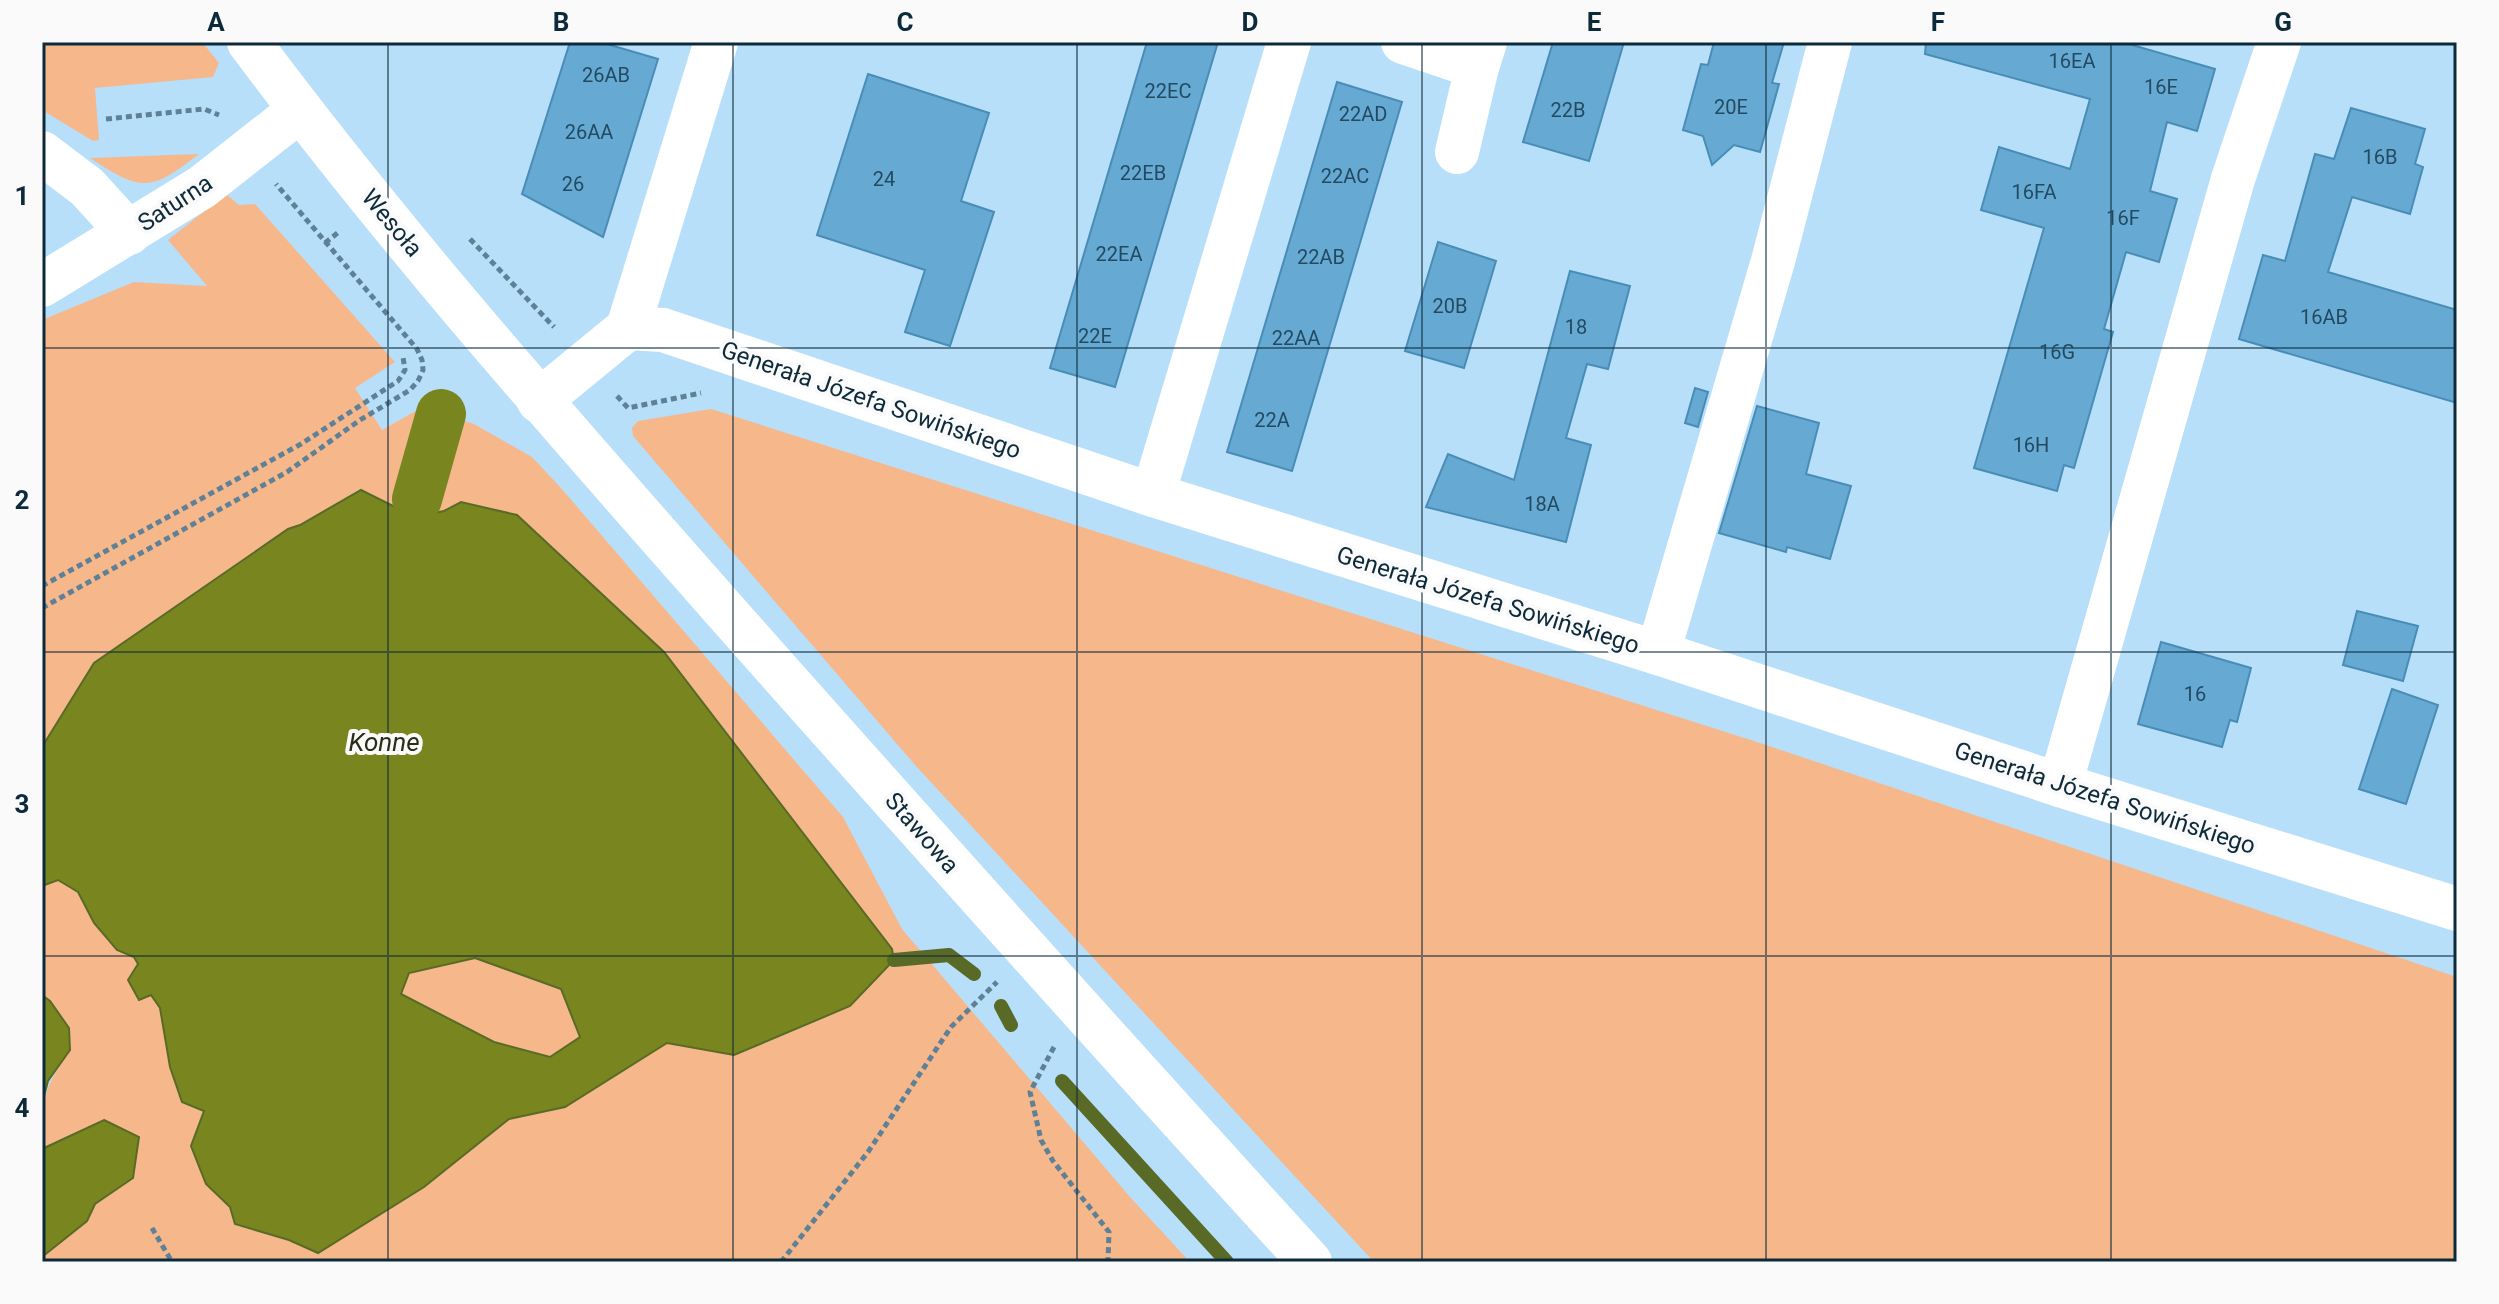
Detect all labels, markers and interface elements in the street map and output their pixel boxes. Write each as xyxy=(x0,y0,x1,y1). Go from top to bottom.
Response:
text: A xyxy=(207,7,225,37)
text: B xyxy=(553,7,569,37)
text: C xyxy=(896,7,914,37)
text: D xyxy=(1242,7,1258,37)
text: E xyxy=(1587,7,1602,37)
text: F xyxy=(1931,7,1945,37)
text: G xyxy=(2274,7,2292,37)
house number: 16EA xyxy=(2049,49,2095,73)
house number: 26AB xyxy=(582,63,630,87)
house number: 16E xyxy=(2144,75,2178,99)
house number: 22EC xyxy=(1145,79,1191,103)
house number: 20E xyxy=(1714,95,1748,119)
house number: 22B xyxy=(1551,98,1585,122)
house number: 22AD xyxy=(1339,102,1387,126)
house number: 26AA xyxy=(565,120,613,144)
house number: 16B xyxy=(2363,145,2397,169)
house number: 22EB xyxy=(1120,161,1166,185)
house number: 22AC xyxy=(1321,164,1369,188)
house number: 24 xyxy=(873,167,895,191)
street label: Saturna xyxy=(133,169,217,237)
house number: 26 xyxy=(562,172,584,196)
house number: 16FA xyxy=(2012,180,2056,204)
text: 1 xyxy=(15,181,29,211)
street label: Wesoła xyxy=(356,184,428,262)
house number: 16F xyxy=(2106,206,2140,230)
house number: 22EA xyxy=(1096,242,1142,266)
house number: 22AB xyxy=(1297,245,1345,269)
house number: 20B xyxy=(1433,294,1467,318)
house number: 16AB xyxy=(2300,305,2348,329)
house number: 18 xyxy=(1565,315,1587,339)
house number: 22E xyxy=(1078,324,1112,348)
house number: 22AA xyxy=(1272,326,1320,350)
street label: Generała Józefa Sowińskiego xyxy=(717,335,1025,465)
house number: 16G xyxy=(2039,340,2075,364)
house number: 22A xyxy=(1254,408,1290,432)
house number: 16H xyxy=(2013,433,2049,457)
text: 2 xyxy=(15,485,29,515)
house number: 18A xyxy=(1524,492,1560,516)
street label: Generała Józefa Sowińskiego xyxy=(1333,541,1643,659)
house number: 16 xyxy=(2184,682,2206,706)
water label: Konne xyxy=(348,727,420,757)
street label: Generała Józefa Sowińskiego xyxy=(1951,736,2259,860)
street label: Stawowa xyxy=(879,787,965,879)
text: 3 xyxy=(15,789,29,819)
text: 4 xyxy=(15,1093,30,1123)

